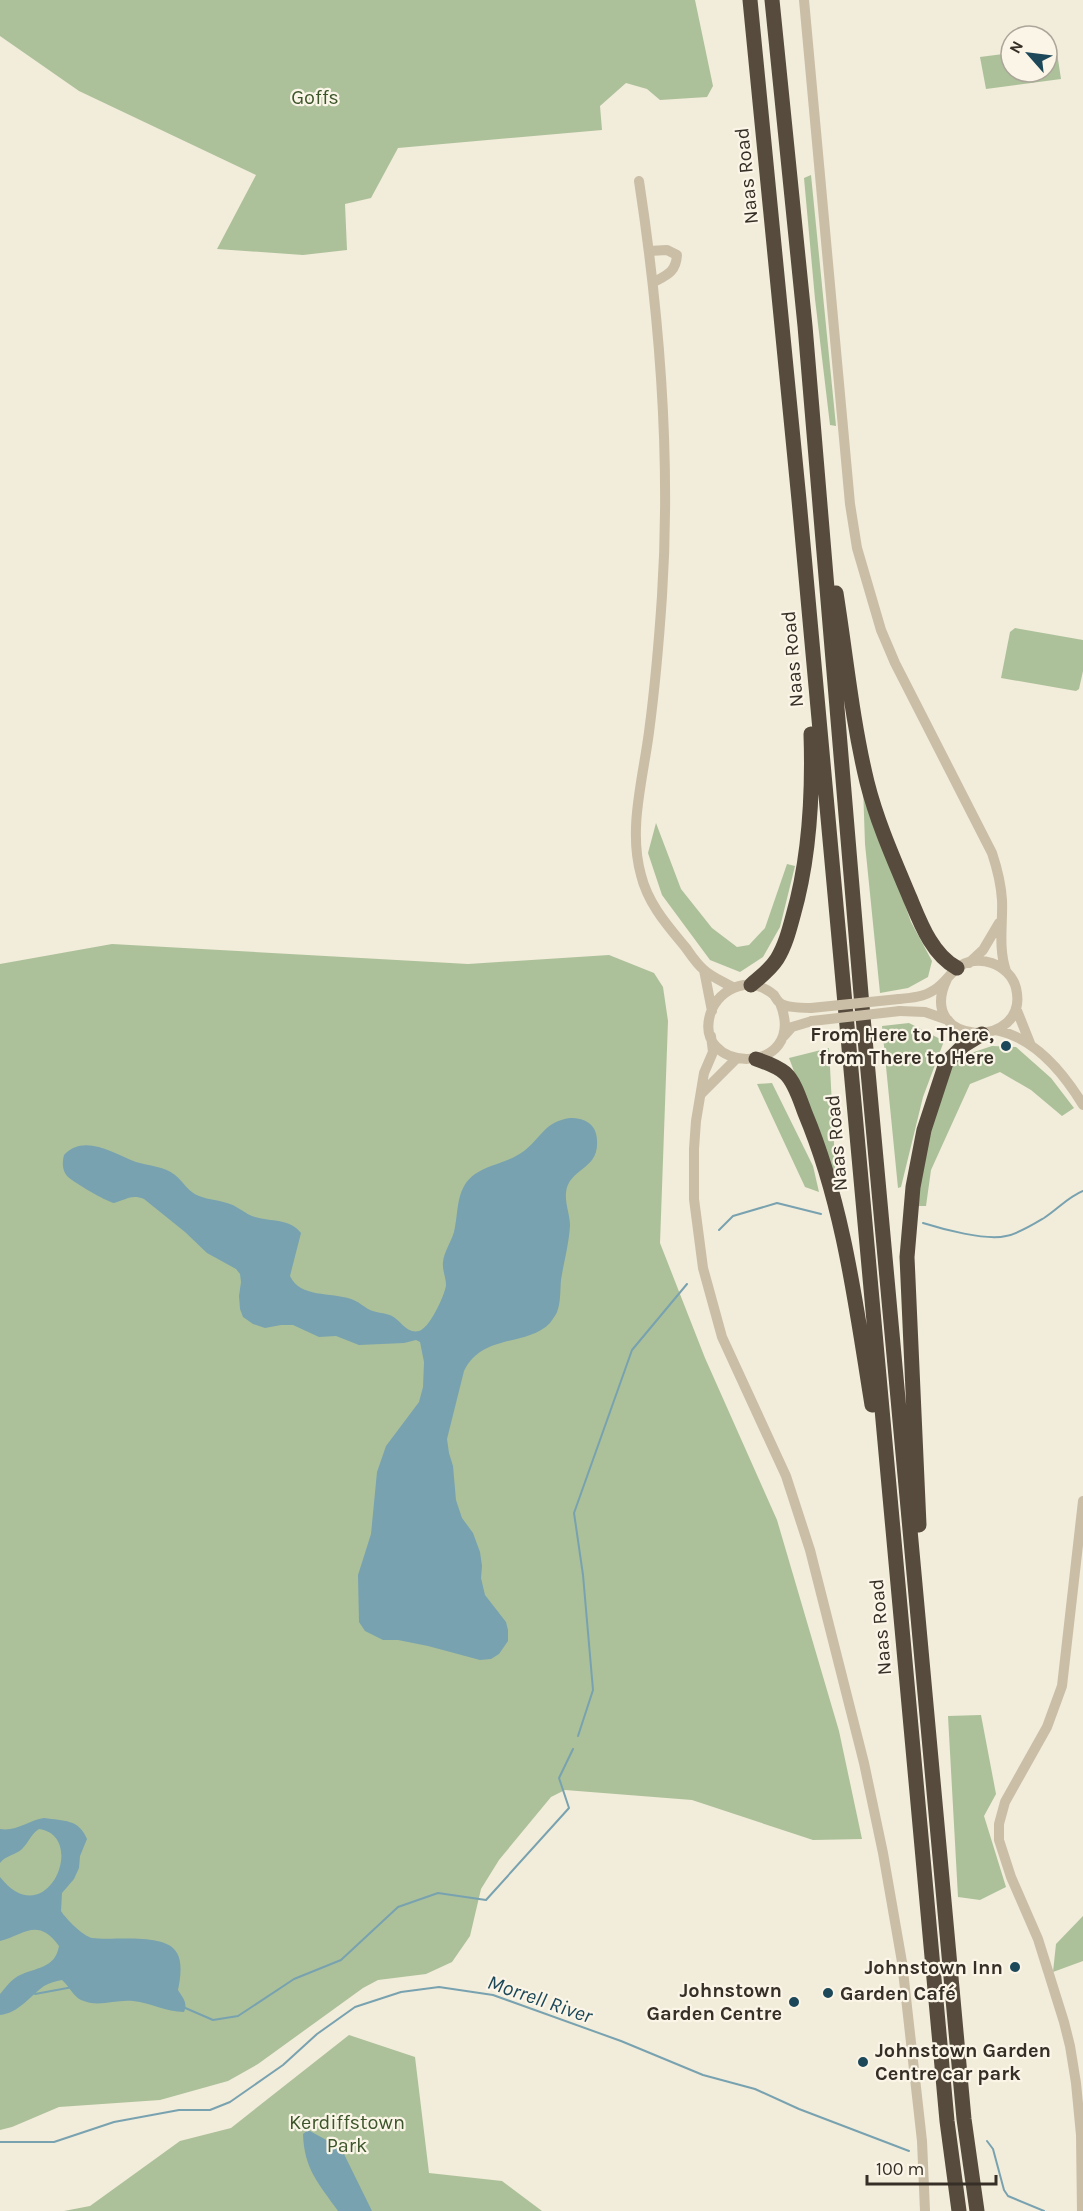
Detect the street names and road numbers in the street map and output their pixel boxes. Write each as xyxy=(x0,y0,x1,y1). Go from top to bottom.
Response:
street label: Naas Road xyxy=(730,127,763,225)
street label: Naas Road xyxy=(777,610,808,708)
street label: Naas Road xyxy=(821,1094,852,1192)
street label: Naas Road xyxy=(865,1578,896,1676)

